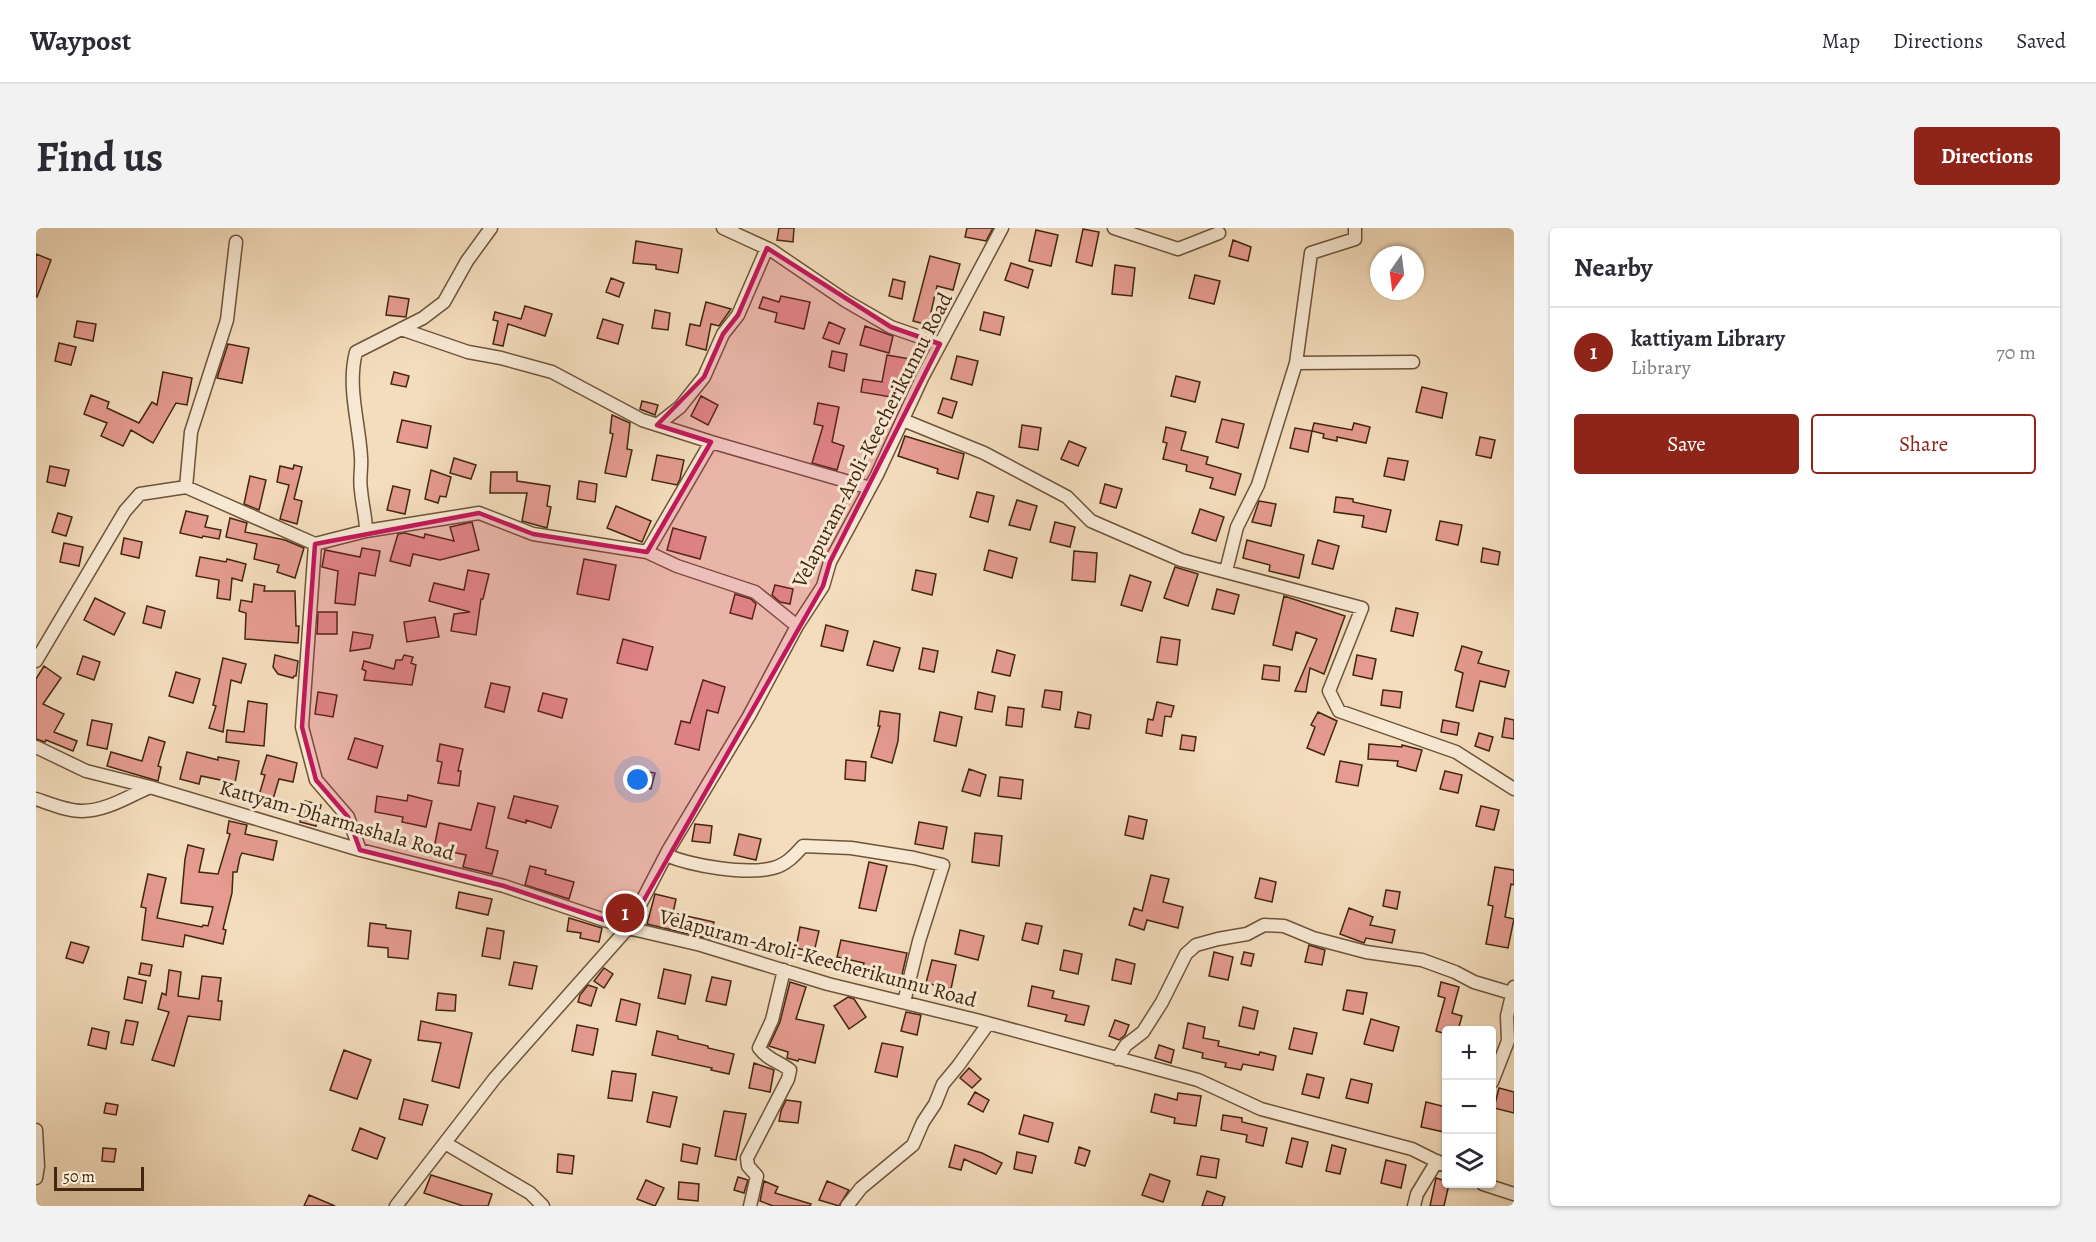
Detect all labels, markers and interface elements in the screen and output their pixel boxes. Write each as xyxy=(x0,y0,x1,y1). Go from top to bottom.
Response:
text: Waypost xyxy=(30,22,131,60)
text: Map xyxy=(1822,27,1860,55)
text: Directions xyxy=(1893,27,1983,55)
text: Saved xyxy=(2016,27,2066,55)
button: Directions xyxy=(1914,127,2060,185)
text: Find us xyxy=(36,128,163,185)
north arrow xyxy=(1370,246,1424,300)
text: Nearby xyxy=(1574,250,1653,285)
street label: Velapuram-Aroli-Keecherikunnu Road xyxy=(785,287,959,593)
text: kattiyam Library xyxy=(1631,324,1785,354)
text: 1 xyxy=(1590,339,1597,366)
text: 70 m xyxy=(1996,339,2036,366)
text: Library xyxy=(1631,354,1691,381)
button: Save xyxy=(1574,414,1799,474)
button: Share xyxy=(1811,414,2036,474)
your location xyxy=(623,765,652,794)
street label: Kattyam-Dharmashala Road xyxy=(216,773,459,867)
pin: 1 xyxy=(606,890,644,936)
street label: Velapuram-Aroli-Keecherikunnu Road xyxy=(655,902,980,1014)
map controls xyxy=(1442,1026,1496,1188)
button: + xyxy=(1442,1026,1496,1080)
button: − xyxy=(1442,1080,1496,1134)
button: layers xyxy=(1442,1134,1496,1188)
scale bar xyxy=(54,1164,144,1192)
text: 50 m xyxy=(63,1166,95,1188)

